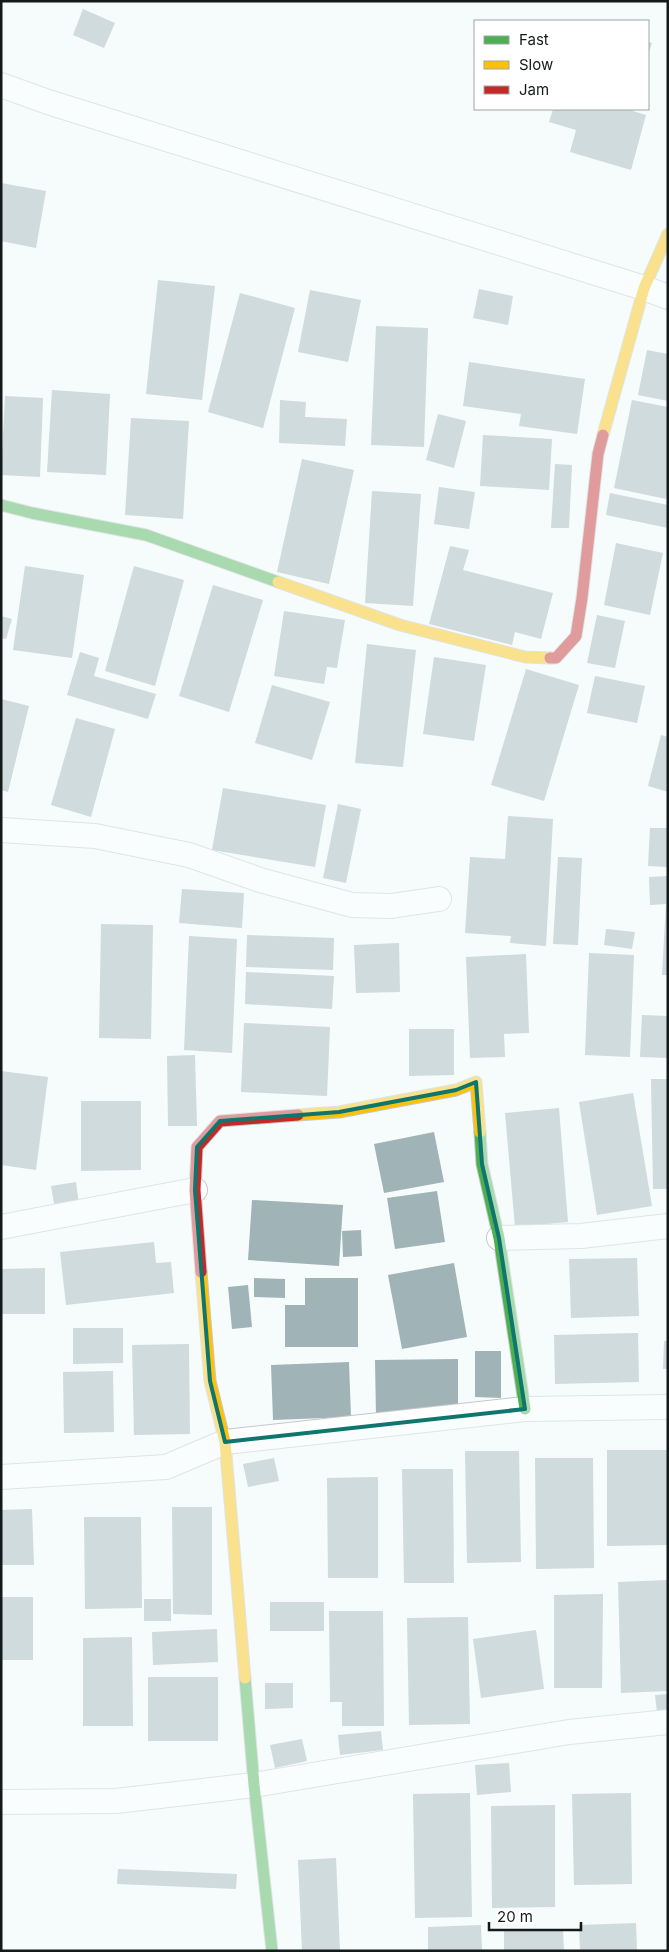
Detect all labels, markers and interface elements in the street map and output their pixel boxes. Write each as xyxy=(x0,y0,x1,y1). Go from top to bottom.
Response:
legend xyxy=(474,20,649,110)
text: Fast xyxy=(519,30,549,49)
text: Slow xyxy=(519,55,553,74)
text: Jam xyxy=(519,80,549,99)
scale bar xyxy=(489,1900,582,1932)
text: 20 m xyxy=(497,1907,533,1926)

